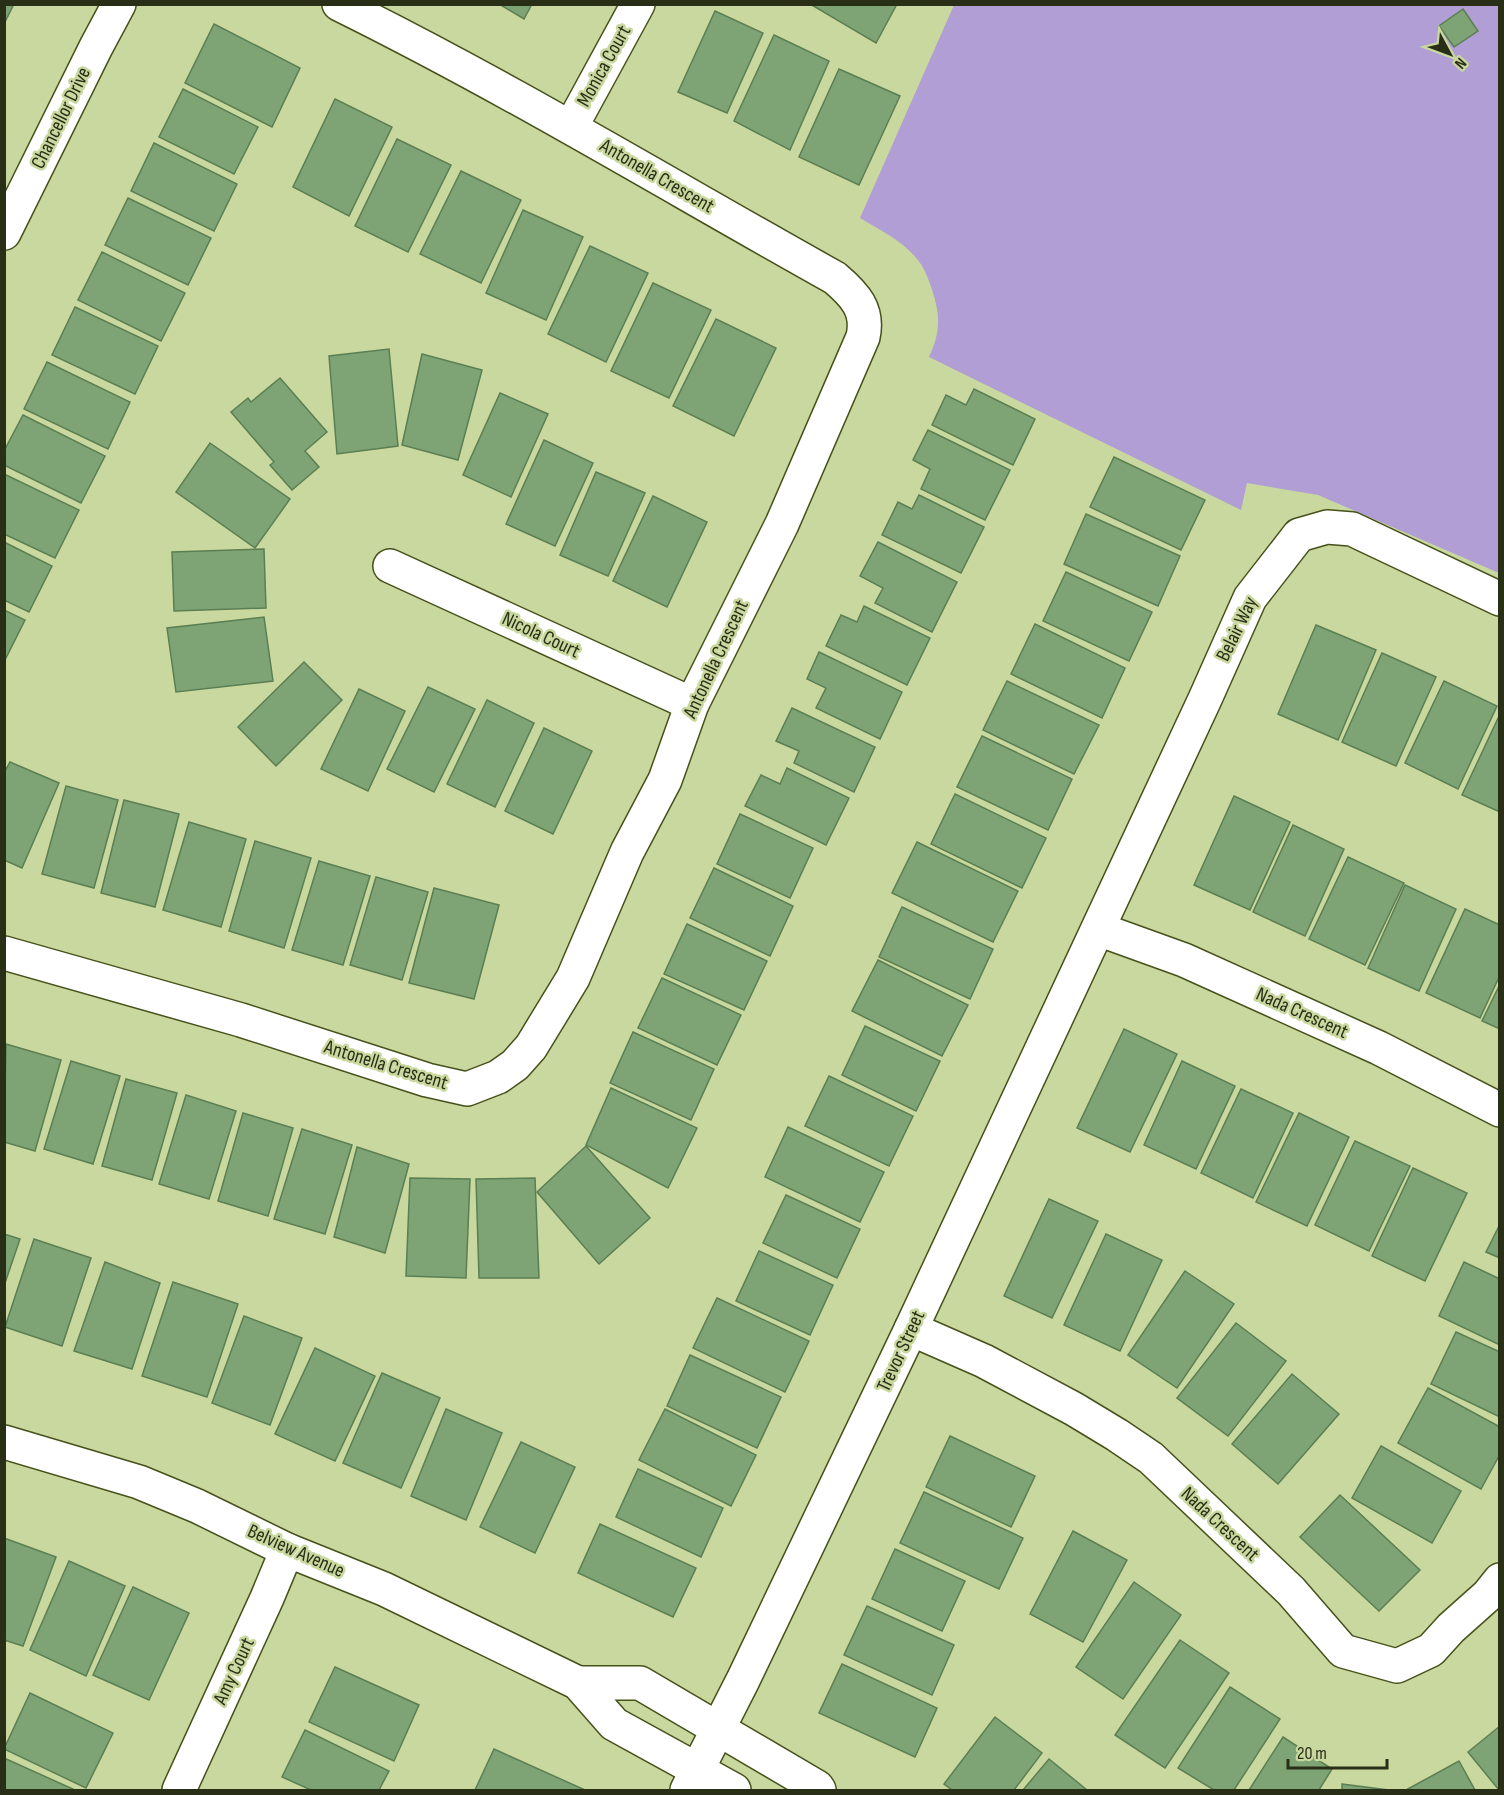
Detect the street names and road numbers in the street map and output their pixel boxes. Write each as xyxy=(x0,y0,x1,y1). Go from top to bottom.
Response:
street label: Monica Court xyxy=(572,21,636,111)
street label: Chancellor Drive xyxy=(26,63,96,173)
street label: Antonella Crescent xyxy=(595,133,718,218)
street label: Belair Way xyxy=(1211,593,1263,665)
street label: Antonella Crescent xyxy=(678,596,754,723)
street label: Nicola Court xyxy=(498,607,584,663)
street label: Nada Crescent xyxy=(1252,982,1352,1044)
street label: Antonella Crescent xyxy=(320,1035,451,1095)
street label: Trevor Street xyxy=(872,1307,930,1395)
street label: Nada Crescent xyxy=(1176,1482,1264,1566)
street label: Belview Avenue xyxy=(244,1519,348,1583)
street label: Amy Court xyxy=(208,1634,260,1709)

